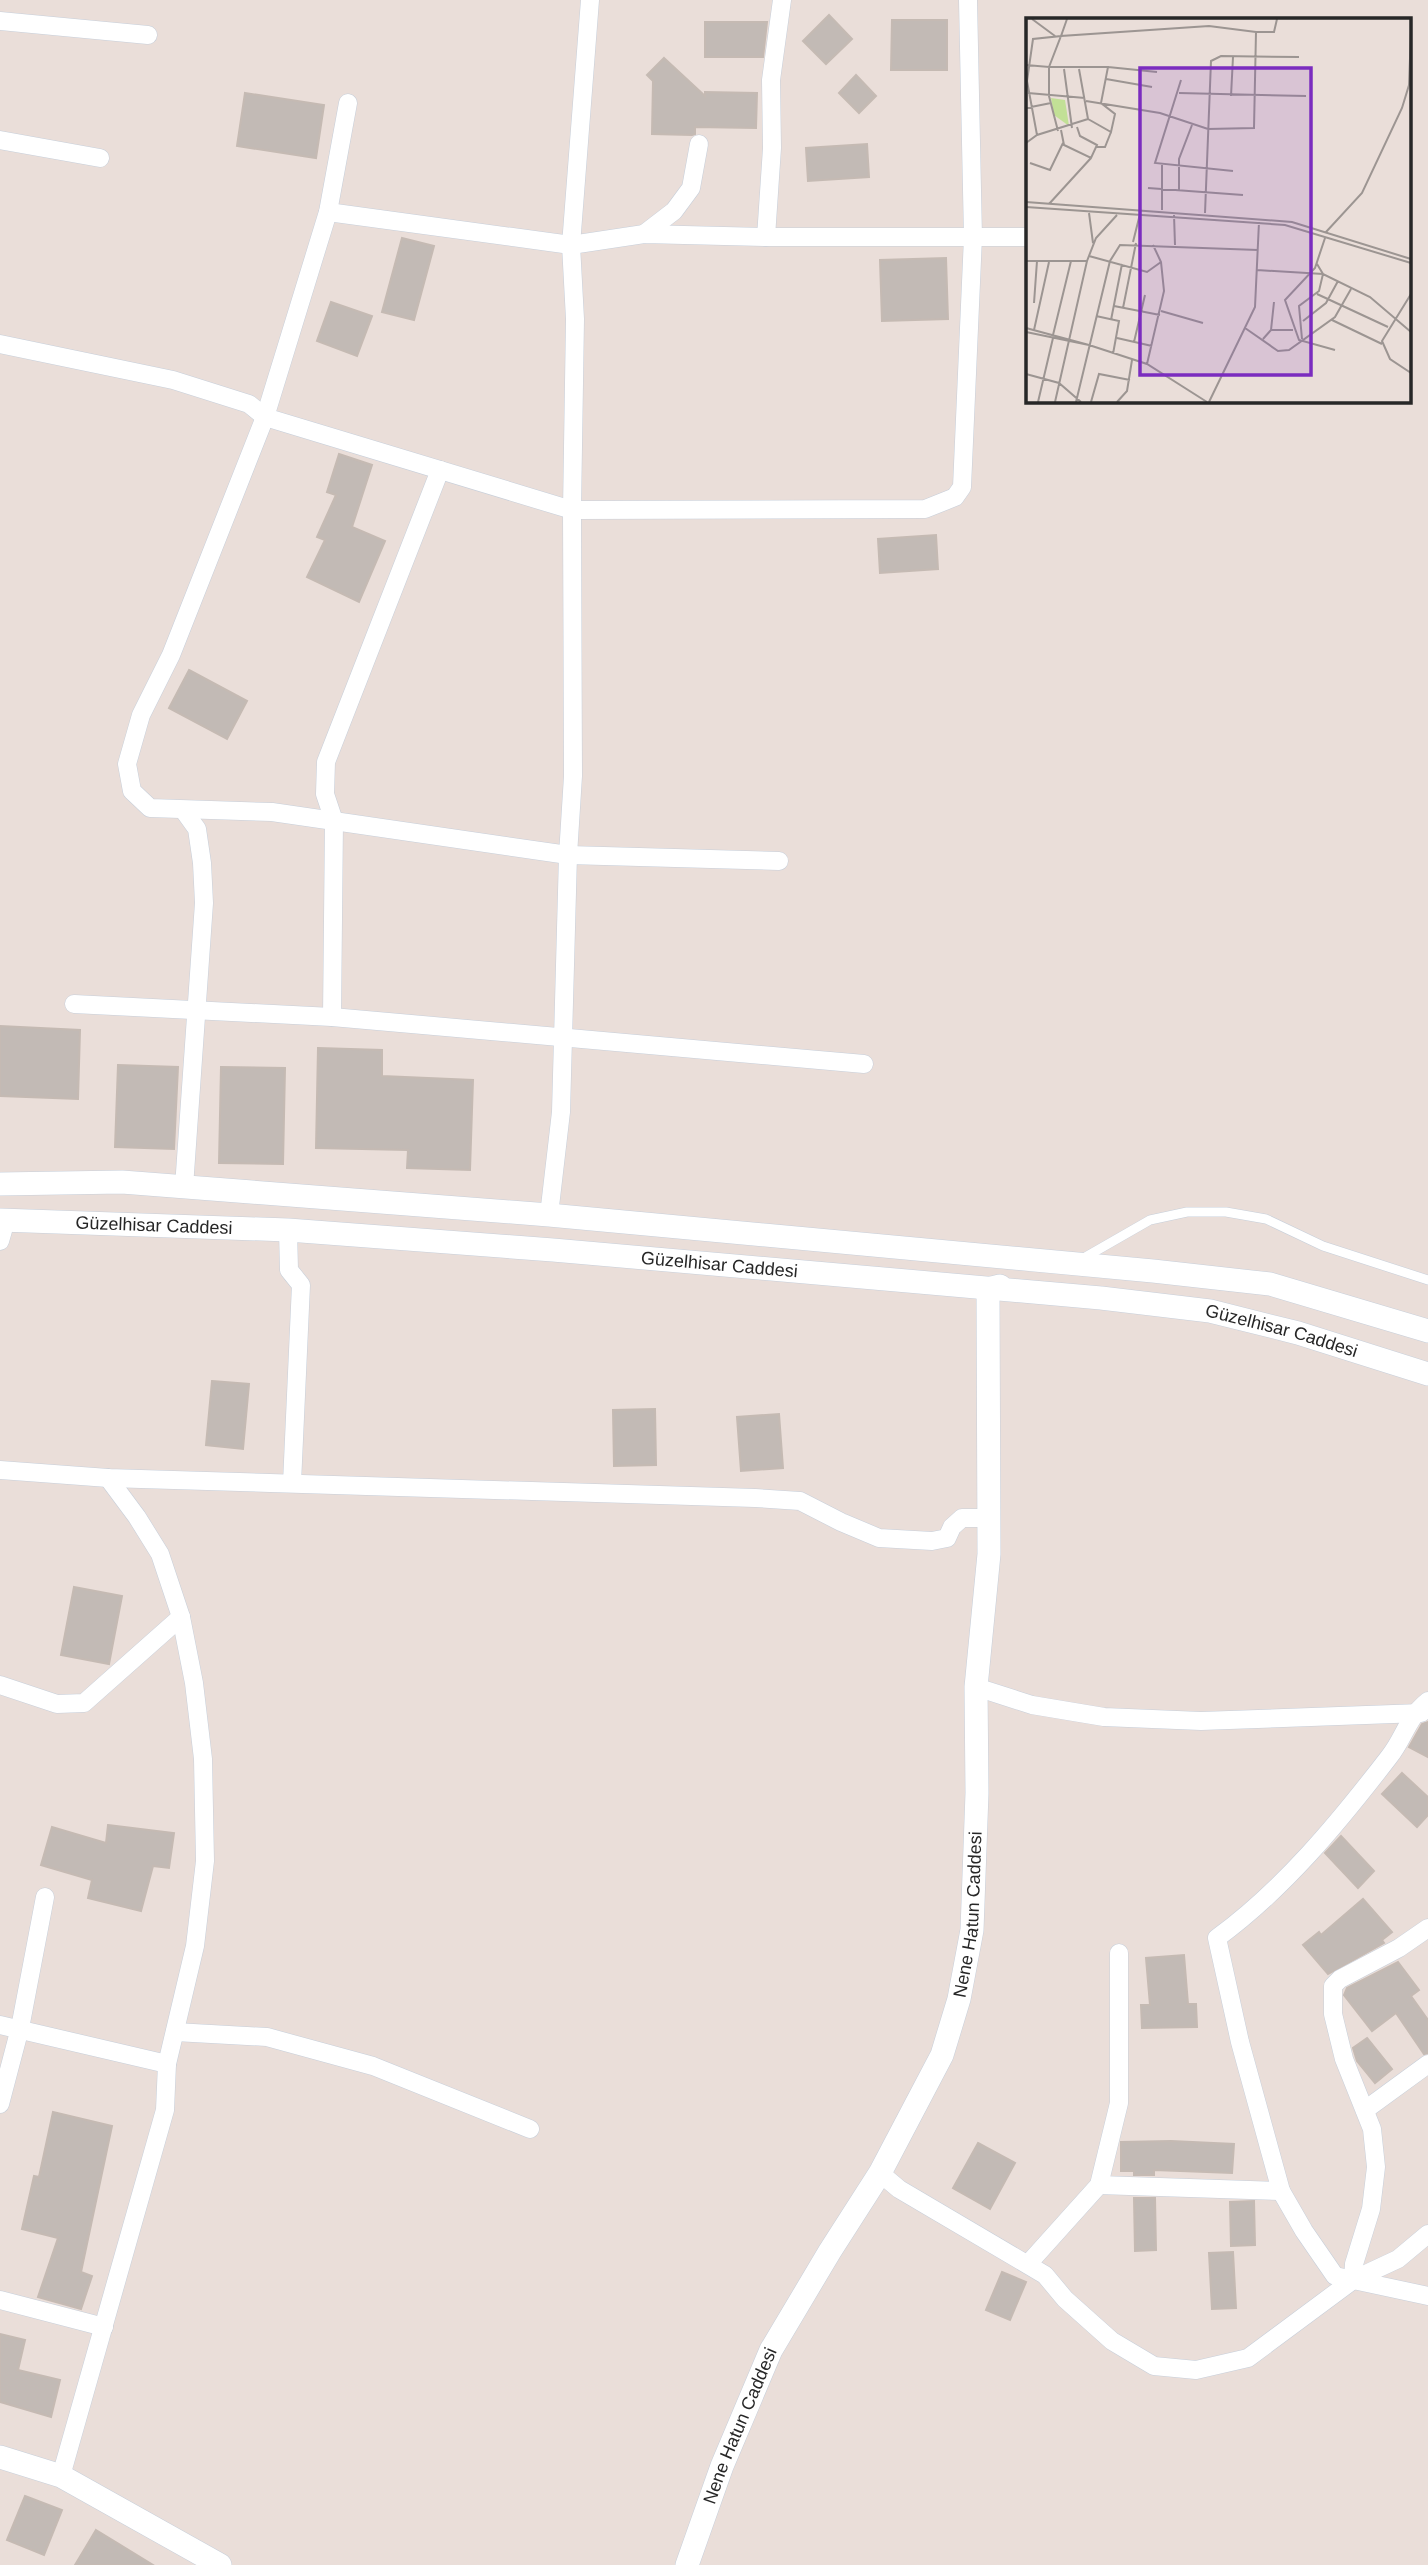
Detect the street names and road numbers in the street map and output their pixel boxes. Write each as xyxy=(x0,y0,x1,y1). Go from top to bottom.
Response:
street label: Güzelhisar Caddesi xyxy=(75,1213,233,1238)
street label: Güzelhisar Caddesi xyxy=(640,1248,799,1281)
street label: Güzelhisar Caddesi xyxy=(1203,1300,1360,1361)
street label: Nene Hatun Caddesi xyxy=(949,1831,986,1999)
street label: Nene Hatun Caddesi xyxy=(699,2345,781,2507)

